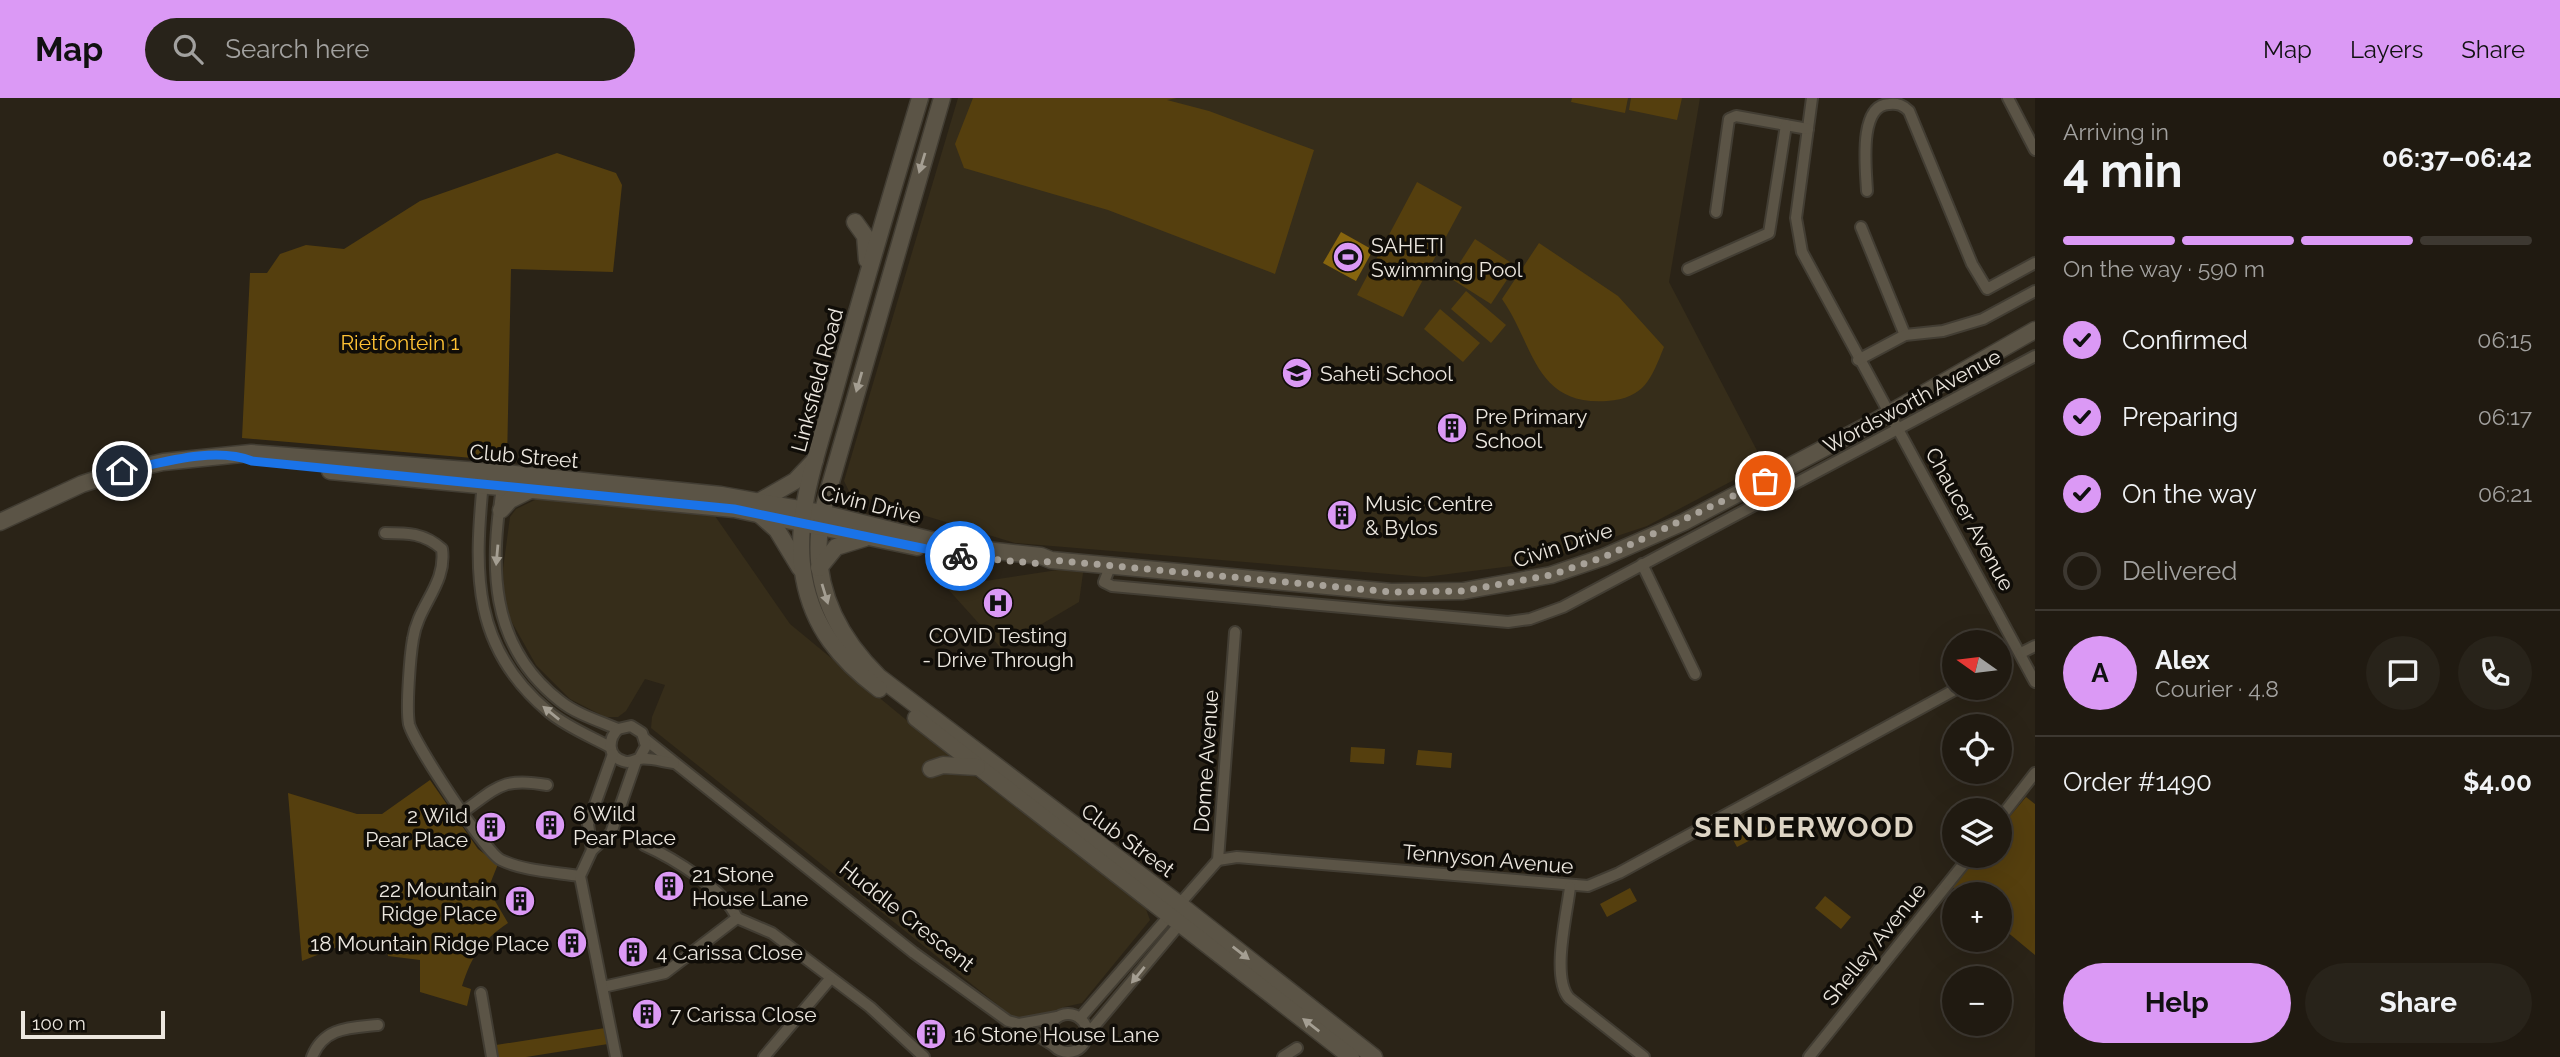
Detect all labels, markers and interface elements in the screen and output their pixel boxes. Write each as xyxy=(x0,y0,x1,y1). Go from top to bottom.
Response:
search box xyxy=(145,18,635,81)
text: Map xyxy=(35,30,103,69)
icon: search xyxy=(169,30,207,68)
text: Search here xyxy=(225,34,370,64)
text: Map xyxy=(2263,35,2312,64)
text: Layers xyxy=(2350,35,2423,64)
text: Share xyxy=(2461,35,2525,64)
text: Arriving in xyxy=(2063,118,2169,145)
text: 06:37–06:42 xyxy=(2382,143,2532,173)
text: 4 min xyxy=(2063,144,2183,198)
one-way arrow xyxy=(917,153,927,174)
place label: SAHETI Swimming Pool xyxy=(1371,233,1523,282)
sports icon: SAHETI Swimming Pool xyxy=(1331,240,1365,274)
text: On the way · 590 m xyxy=(2063,255,2265,282)
street label: Linksfield Road xyxy=(786,305,848,455)
icon: check xyxy=(2063,321,2101,359)
text: Confirmed xyxy=(2122,325,2248,355)
text: 06:15 xyxy=(2477,326,2532,353)
park label: Rietfontein 1 xyxy=(340,330,460,355)
street label: Wordsworth Avenue xyxy=(1819,344,2005,458)
school or university icon: Saheti School xyxy=(1280,356,1314,390)
place label: Saheti School xyxy=(1320,361,1453,386)
one-way arrow xyxy=(853,371,864,393)
icon: check xyxy=(2063,398,2101,436)
text: Preparing xyxy=(2122,402,2238,432)
text: 06:17 xyxy=(2478,403,2532,430)
place label: Pre Primary School xyxy=(1475,404,1587,453)
building icon: Pre Primary School xyxy=(1435,411,1469,445)
street label: Club Street xyxy=(469,439,579,473)
pin xyxy=(92,441,152,501)
street label: Chaucer Avenue xyxy=(1920,443,2020,595)
pin xyxy=(1735,451,1795,511)
icon: home xyxy=(103,452,141,490)
icon: bag xyxy=(1746,462,1784,500)
icon: check xyxy=(2063,475,2101,513)
street label: Civin Drive xyxy=(818,479,924,529)
text: On the way xyxy=(2122,479,2257,509)
text: 06:21 xyxy=(2478,480,2532,507)
place label: Music Centre & Bylos xyxy=(1365,491,1493,540)
building icon: Music Centre & Bylos xyxy=(1325,498,1359,532)
street label: Civin Drive xyxy=(1510,517,1616,573)
courier xyxy=(925,521,995,591)
icon: bike xyxy=(941,537,979,575)
one-way arrow xyxy=(491,544,502,566)
text: Delivered xyxy=(2122,556,2237,586)
one-way arrow xyxy=(820,584,830,605)
hospital icon: COVID Testing - Drive Through xyxy=(981,586,1015,620)
place label: COVID Testing - Drive Through xyxy=(922,623,1074,672)
north arrow xyxy=(1942,630,2012,700)
map controls xyxy=(1942,630,2012,1036)
button: chat xyxy=(2366,636,2440,710)
button: phone xyxy=(2458,636,2532,710)
text: Alex xyxy=(2155,645,2210,675)
text: A xyxy=(2091,658,2109,688)
text: Courier · 4.8 xyxy=(2155,675,2279,702)
street label: Donne Avenue xyxy=(1189,689,1223,833)
one-way arrow xyxy=(543,705,561,720)
button: locate xyxy=(1942,714,2012,784)
text: Order #1490 xyxy=(2063,767,2212,797)
text: $4.00 xyxy=(2463,767,2532,797)
street label: Club Street xyxy=(1077,798,1179,882)
button: layers xyxy=(1942,798,2012,868)
place label: 6 Wild Pear Place xyxy=(573,801,676,850)
place label: 2 Wild Pear Place xyxy=(365,803,468,852)
building icon: 6 Wild Pear Place xyxy=(533,808,567,842)
building icon: 2 Wild Pear Place xyxy=(474,810,508,844)
district label: SENDERWOOD xyxy=(1694,811,1916,844)
street label: Tennyson Avenue xyxy=(1402,839,1574,879)
street label: Huddle Crescent xyxy=(835,856,979,976)
place label: 21 Stone House Lane xyxy=(692,862,808,911)
building icon: 21 Stone House Lane xyxy=(652,869,686,903)
place label: 22 Mountain Ridge Place xyxy=(379,877,497,926)
street label: Shelley Avenue xyxy=(1817,878,1931,1010)
button: + xyxy=(1942,882,2012,952)
building icon: 22 Mountain Ridge Place xyxy=(503,884,537,918)
building icon: 18 Mountain Ridge Place xyxy=(555,926,589,960)
place label: 18 Mountain Ridge Place xyxy=(310,931,549,956)
building icon: 4 Carissa Close xyxy=(616,935,650,969)
place label: 4 Carissa Close xyxy=(656,940,803,965)
one-way arrow xyxy=(1232,945,1250,960)
button: Help xyxy=(2063,963,2291,1043)
button: Share xyxy=(2305,963,2532,1043)
button: − xyxy=(1942,966,2012,1036)
one-way arrow xyxy=(1131,967,1146,984)
building icon: 7 Carissa Close xyxy=(630,997,664,1031)
place label: 7 Carissa Close xyxy=(670,1002,817,1027)
scale bar xyxy=(21,1008,164,1040)
text: 100 m xyxy=(32,1012,86,1034)
building icon: 16 Stone House Lane xyxy=(914,1017,948,1051)
one-way arrow xyxy=(1302,1018,1320,1032)
place label: 16 Stone House Lane xyxy=(954,1022,1159,1047)

